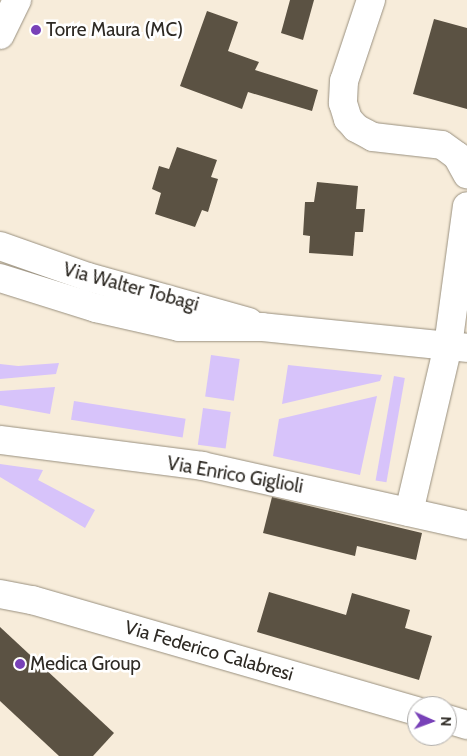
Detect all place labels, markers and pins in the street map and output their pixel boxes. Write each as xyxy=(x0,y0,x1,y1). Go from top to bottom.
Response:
place label: Torre Maura (MC) xyxy=(46,19,183,41)
marker: Torre Maura (MC) xyxy=(30,24,42,36)
place label: Medica Group xyxy=(30,653,141,675)
marker: Medica Group xyxy=(14,658,26,670)

